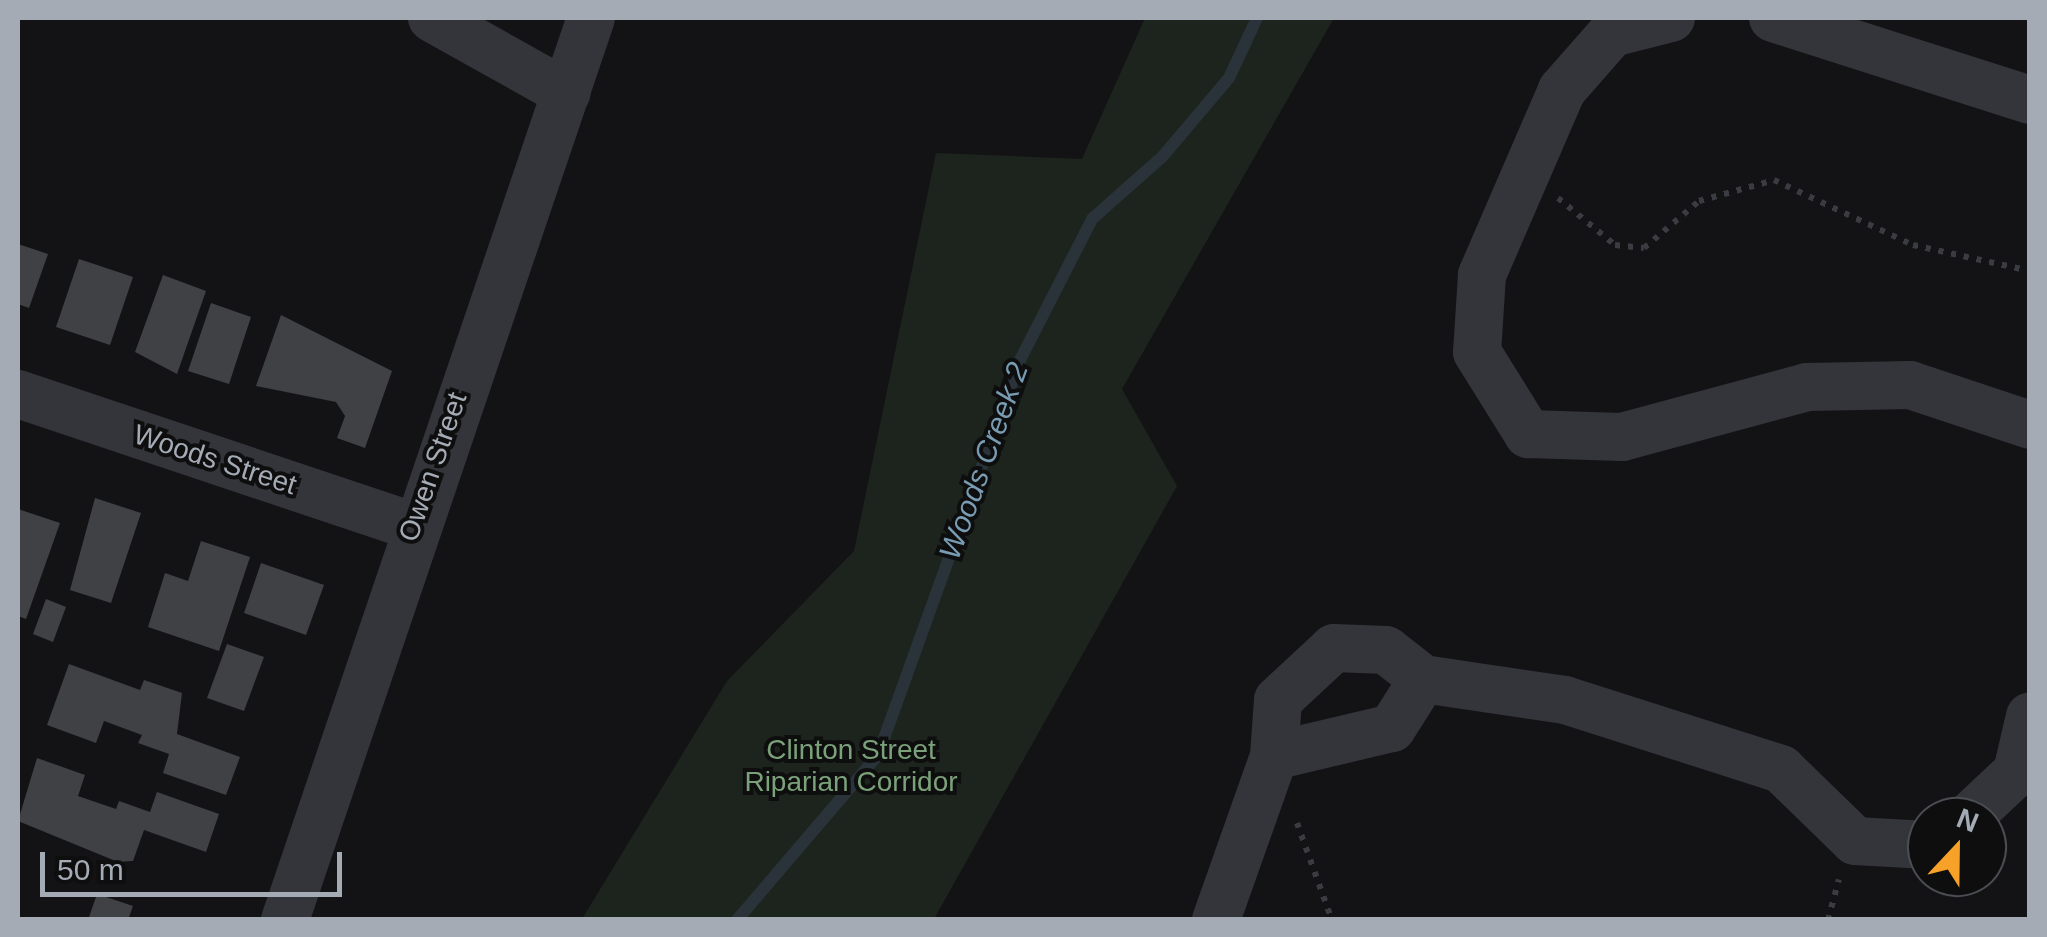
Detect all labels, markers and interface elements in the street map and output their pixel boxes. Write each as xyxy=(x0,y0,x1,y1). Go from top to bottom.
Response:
water label: Woods Creek 2 xyxy=(932,358,1036,564)
street label: Owen Street xyxy=(392,388,474,546)
street label: Woods Street xyxy=(129,418,301,502)
park label: Clinton Street Riparian Corridor xyxy=(744,733,958,799)
north arrow xyxy=(1907,797,2007,897)
text: N xyxy=(1952,802,1983,839)
scale bar xyxy=(45,832,348,894)
text: 50 m xyxy=(57,853,124,886)

